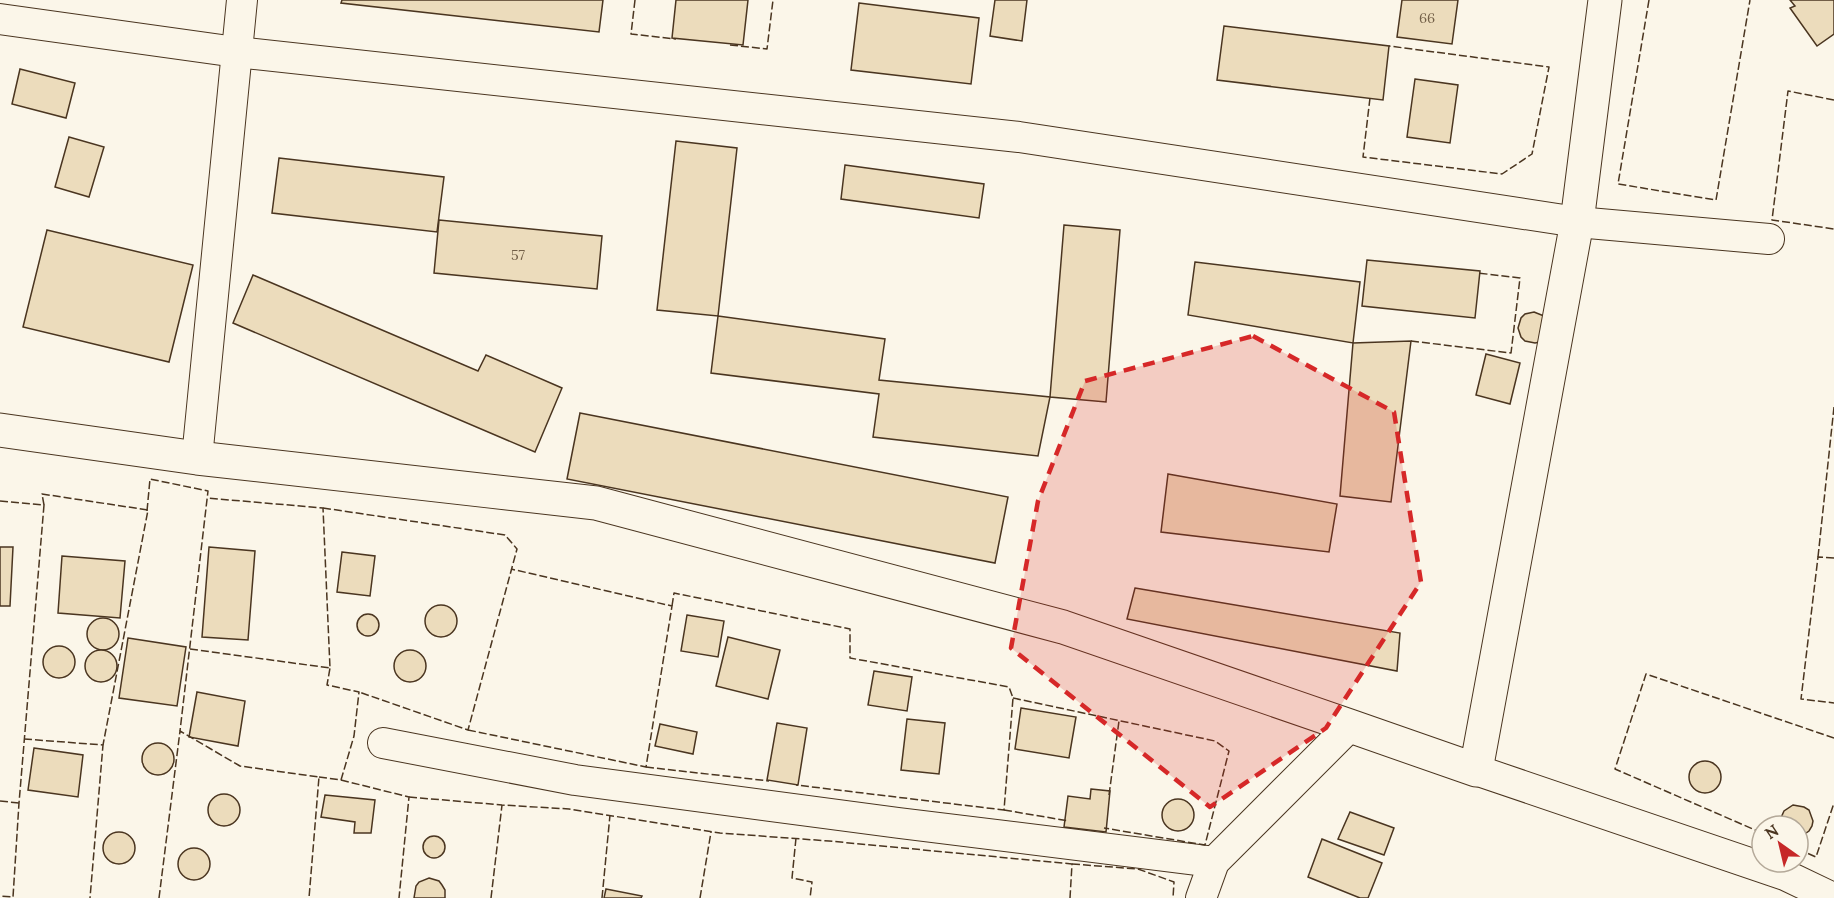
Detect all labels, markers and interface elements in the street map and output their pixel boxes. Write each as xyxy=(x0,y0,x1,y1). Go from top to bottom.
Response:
house number: 66 xyxy=(1419,9,1435,27)
house number: 57 xyxy=(511,246,526,264)
north arrow xyxy=(1750,814,1810,874)
text: N xyxy=(1761,820,1782,843)

